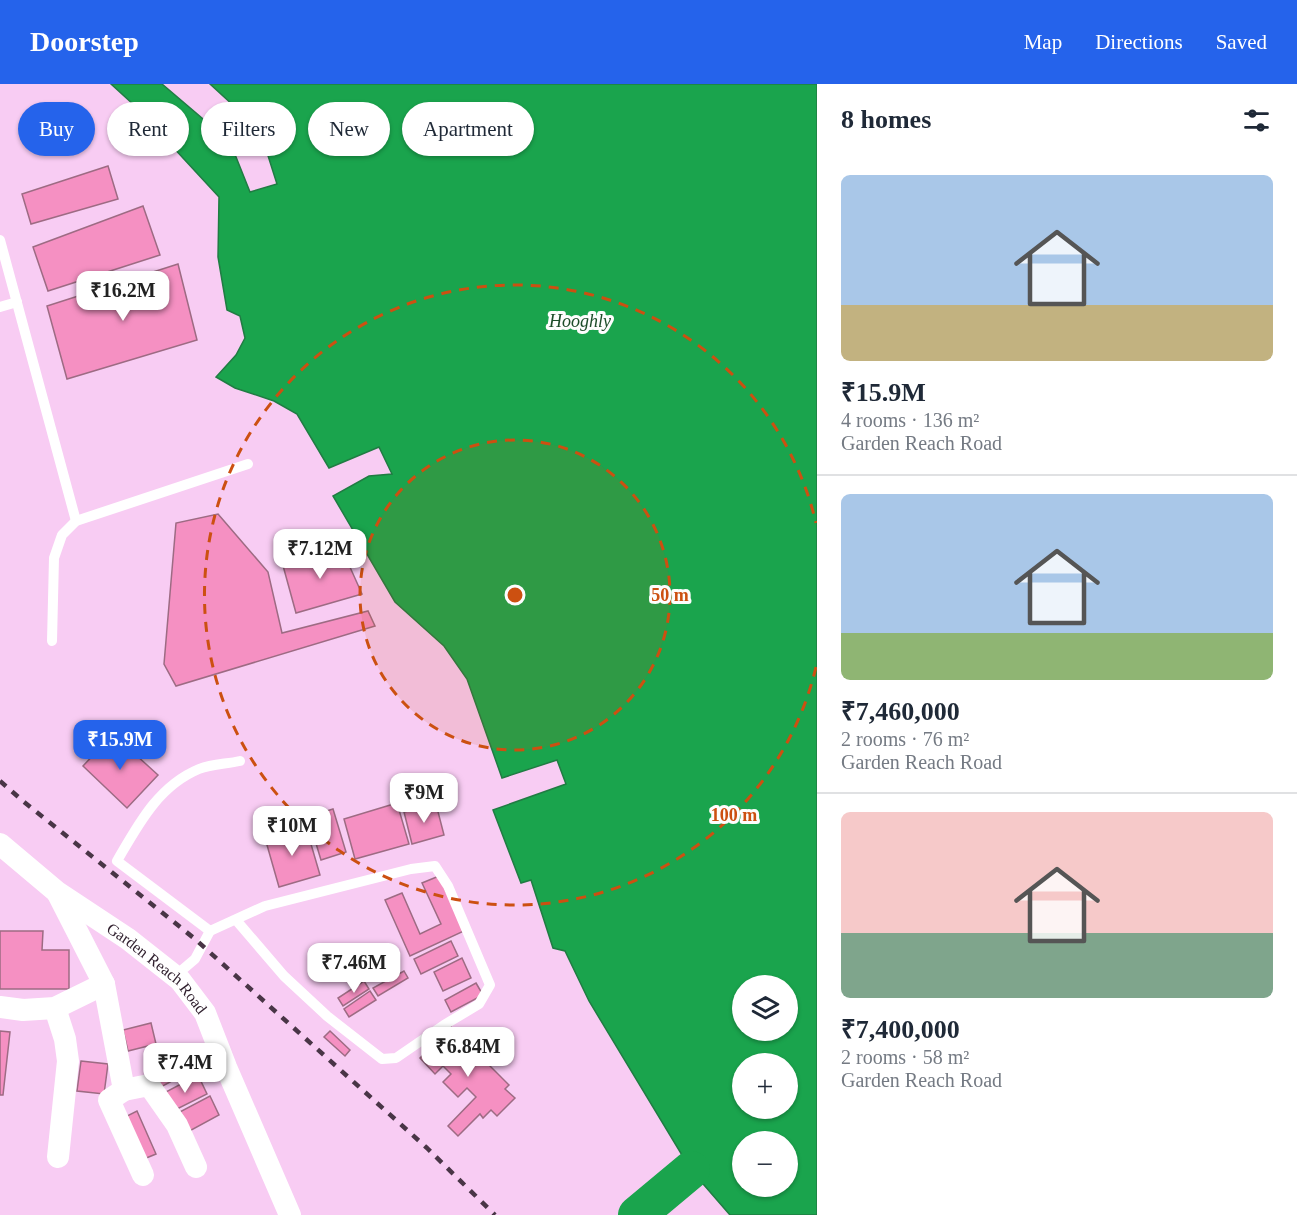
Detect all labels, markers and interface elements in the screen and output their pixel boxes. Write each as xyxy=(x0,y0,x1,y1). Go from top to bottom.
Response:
text: Doorstep xyxy=(30,26,139,57)
text: Map xyxy=(1024,30,1062,54)
text: Directions xyxy=(1095,30,1183,54)
text: Saved xyxy=(1216,30,1267,54)
chip: Buy xyxy=(18,102,95,156)
chip: Rent xyxy=(107,102,189,156)
chip: Filters xyxy=(201,102,296,156)
chip: New xyxy=(308,102,390,156)
chip: Apartment xyxy=(402,102,534,156)
icon: filters xyxy=(1240,104,1273,137)
text: 8 homes xyxy=(841,105,931,134)
icon: home xyxy=(1003,214,1111,322)
pin: ₹16.2M xyxy=(74,271,172,322)
text: ₹16.2M xyxy=(90,279,156,301)
water label: Hooghly xyxy=(548,311,611,331)
text: ₹15.9M xyxy=(841,378,926,407)
text: 4 rooms · 136 m² xyxy=(841,409,979,431)
text: Garden Reach Road xyxy=(841,432,1002,454)
pin: ₹7.12M xyxy=(271,529,369,580)
icon: home xyxy=(1003,533,1111,641)
text: ₹7.12M xyxy=(287,537,353,559)
centre of rings xyxy=(505,585,525,605)
text: 50 m xyxy=(651,585,689,605)
text: ₹7,460,000 xyxy=(841,697,960,726)
pin: ₹15.9M xyxy=(71,720,169,771)
text: ₹15.9M xyxy=(87,728,153,750)
text: 2 rooms · 76 m² xyxy=(841,728,969,750)
text: Garden Reach Road xyxy=(841,751,1002,773)
pin: ₹9M xyxy=(395,773,453,824)
text: ₹9M xyxy=(404,781,444,803)
text: 100 m xyxy=(711,805,757,825)
pin: ₹10M xyxy=(256,806,328,857)
text: ₹10M xyxy=(267,814,317,836)
icon: home xyxy=(1003,851,1111,959)
street label: Garden Reach Road xyxy=(104,920,210,1017)
pin: ₹7.46M xyxy=(305,943,403,994)
text: ₹7.46M xyxy=(321,951,387,973)
map controls xyxy=(732,975,798,1197)
button: layers xyxy=(732,975,798,1041)
text: ₹7,400,000 xyxy=(841,1015,960,1044)
pin: ₹6.84M xyxy=(419,1027,517,1078)
text: ₹6.84M xyxy=(435,1035,501,1057)
pin: ₹7.4M xyxy=(143,1043,227,1094)
text: 2 rooms · 58 m² xyxy=(841,1046,969,1068)
text: ₹7.4M xyxy=(157,1051,213,1073)
button: + xyxy=(732,1053,798,1119)
text: Garden Reach Road xyxy=(841,1069,1002,1091)
button: − xyxy=(732,1131,798,1197)

